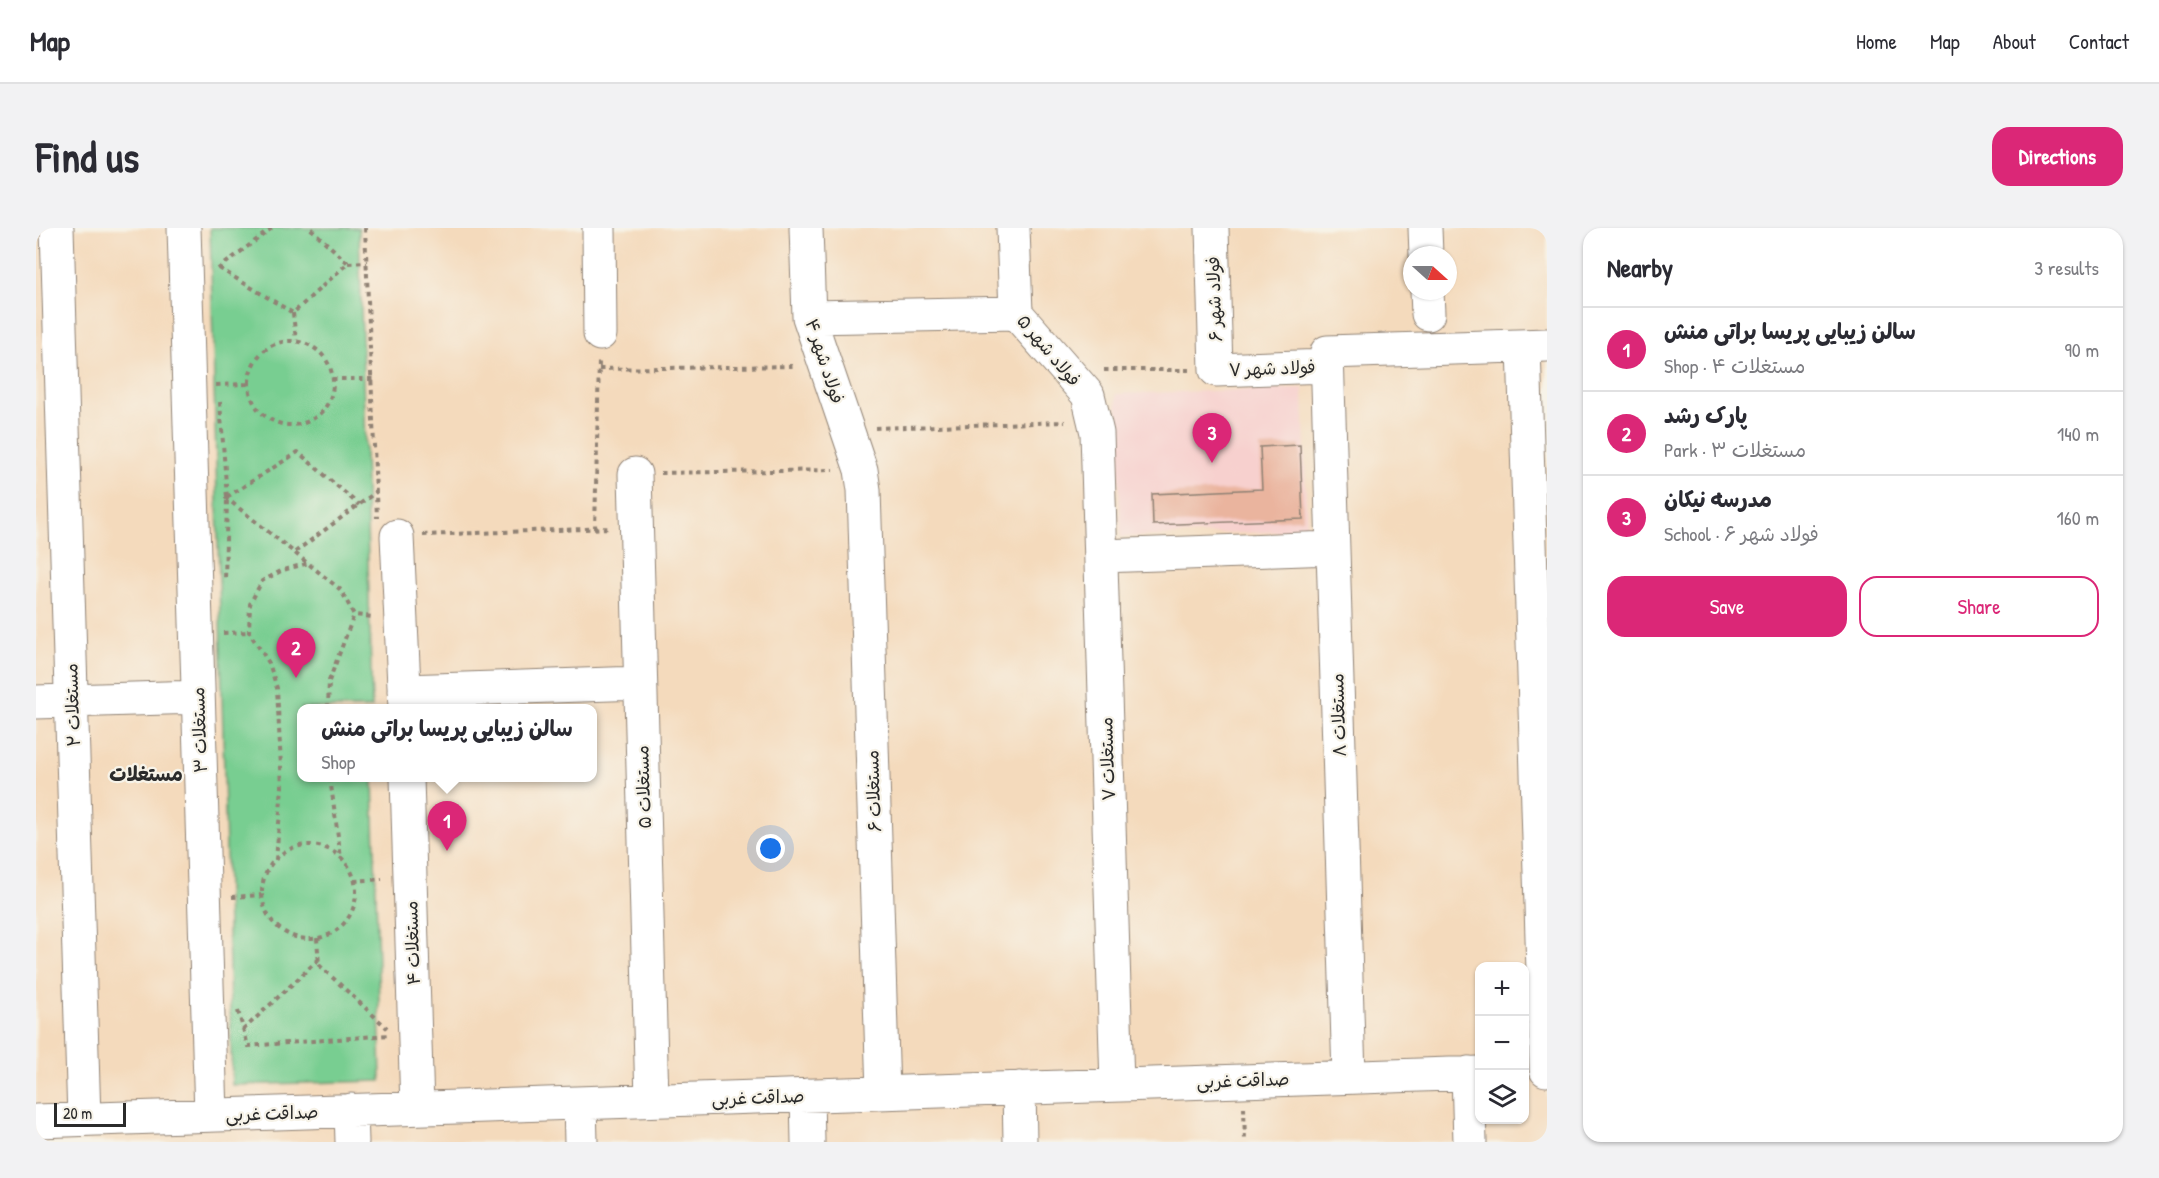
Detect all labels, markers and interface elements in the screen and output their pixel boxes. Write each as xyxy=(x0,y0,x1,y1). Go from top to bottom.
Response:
text: Map xyxy=(30,22,70,60)
text: Home xyxy=(1856,27,1897,56)
text: Map xyxy=(1930,27,1960,56)
text: About xyxy=(1993,27,2036,56)
text: Contact xyxy=(2069,27,2129,56)
button: Directions xyxy=(1992,127,2123,186)
text: Find us xyxy=(36,128,139,185)
north arrow xyxy=(1403,246,1457,300)
text: Nearby xyxy=(1607,250,1673,285)
text: 3 results xyxy=(2034,254,2099,281)
street label: فولاد شهر ۶ xyxy=(1200,256,1228,342)
street label: فولاد شهر ۵ xyxy=(1011,309,1087,391)
street label: فولاد شهر ۴ xyxy=(800,315,850,407)
text: سالن زیبایی پریسا براتی منش xyxy=(1664,316,1916,346)
text: 1 xyxy=(1623,336,1630,363)
text: 90 m xyxy=(2065,336,2099,363)
text: Shop · مستغلات ۴ xyxy=(1664,352,1806,379)
street label: فولاد شهر ۷ xyxy=(1228,354,1316,382)
text: پارک رشد xyxy=(1664,400,1747,430)
pin: 3 xyxy=(1192,414,1232,463)
text: 2 xyxy=(1622,420,1631,447)
text: 140 m xyxy=(2057,420,2099,447)
text: Park · مستغلات ۳ xyxy=(1664,436,1806,463)
text: مدرسه نیکان xyxy=(1664,484,1772,514)
text: 3 xyxy=(1622,504,1631,531)
text: 160 m xyxy=(2057,504,2099,531)
text: School · فولاد شهر ۶ xyxy=(1664,520,1819,547)
button: Save xyxy=(1607,576,1847,637)
button: Share xyxy=(1859,576,2099,637)
pin: 2 xyxy=(276,628,316,678)
street label: مستغلات ۲ xyxy=(58,663,86,747)
street label: مستغلات ۸ xyxy=(1324,673,1352,757)
street label: مستغلات ۳ xyxy=(185,687,213,773)
popup xyxy=(297,704,597,782)
text: سالن زیبایی پریسا براتی منش xyxy=(321,713,573,743)
street label: مستغلات ۷ xyxy=(1093,717,1121,801)
street label: مستغلات ۵ xyxy=(629,745,657,829)
text: Shop xyxy=(321,748,355,775)
street label: مستغلات ۶ xyxy=(859,750,887,832)
district label: مستغلات xyxy=(109,760,183,787)
pin: 1 xyxy=(428,802,466,851)
your location xyxy=(756,834,785,863)
street label: مستغلات ۴ xyxy=(398,900,426,986)
map controls xyxy=(1475,962,1529,1124)
button: + xyxy=(1475,962,1529,1016)
button: − xyxy=(1475,1016,1529,1070)
street label: صداقت غربی xyxy=(1196,1066,1290,1094)
button: layers xyxy=(1475,1070,1529,1124)
street label: صداقت غربی xyxy=(711,1083,805,1111)
street label: صداقت غربی xyxy=(225,1099,319,1127)
scale bar xyxy=(54,1100,126,1128)
text: 20 m xyxy=(63,1102,92,1124)

